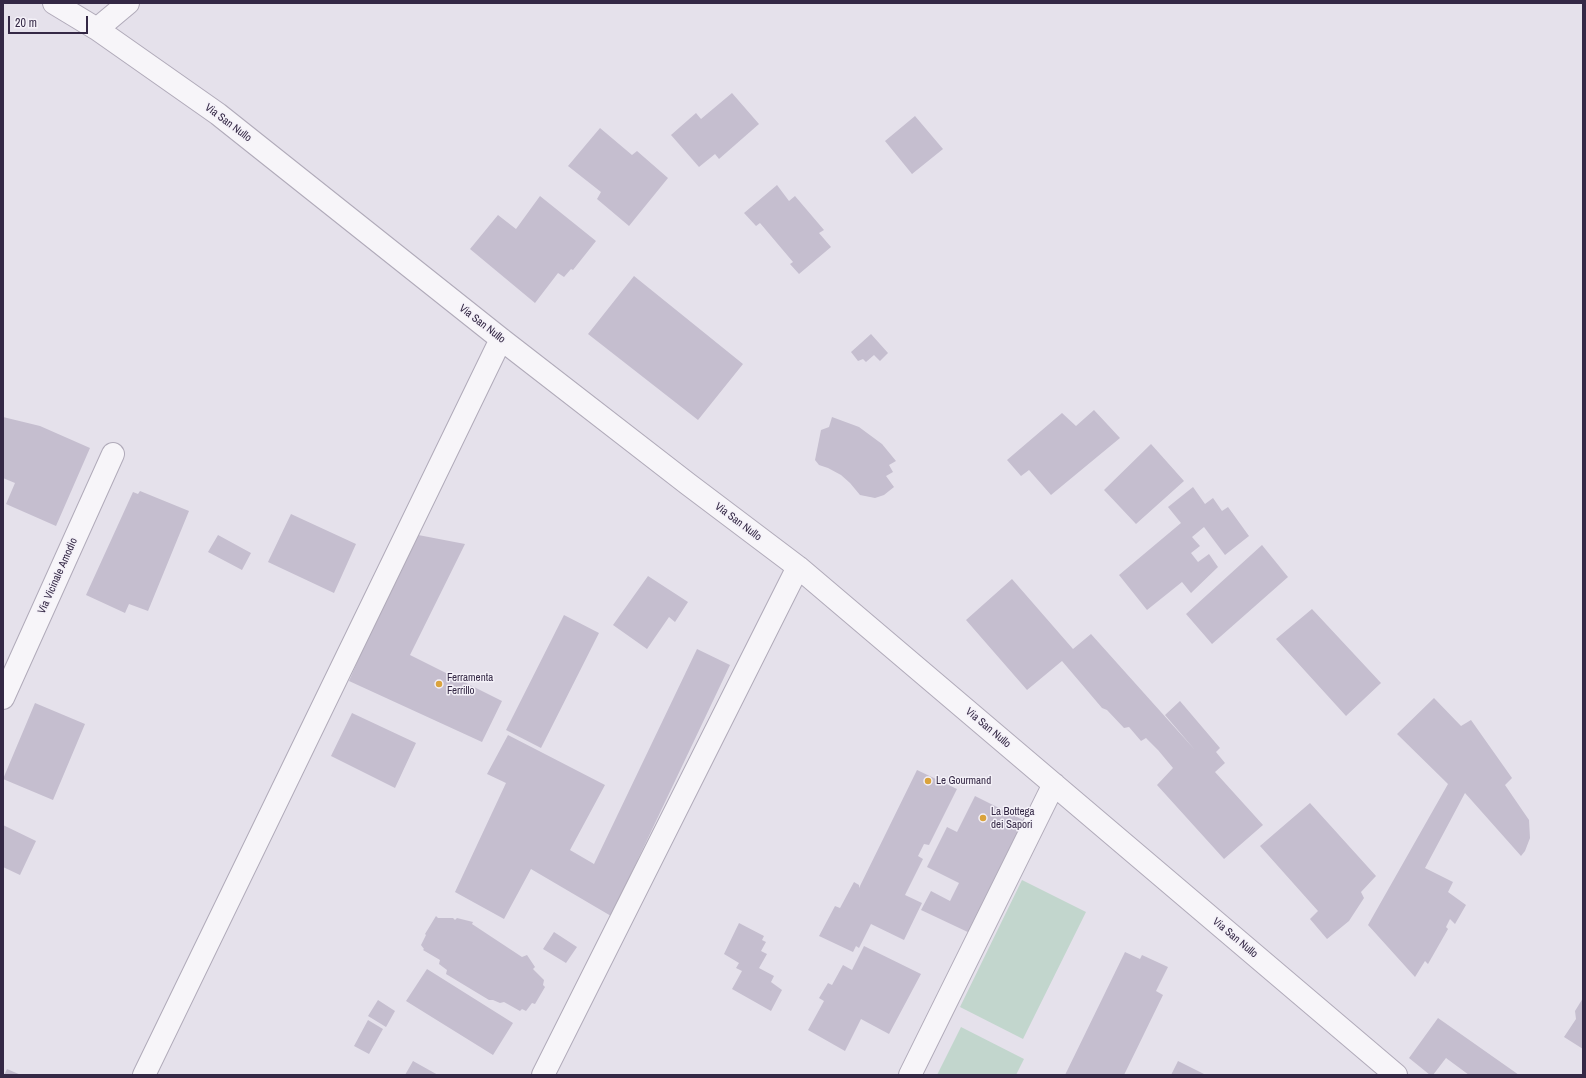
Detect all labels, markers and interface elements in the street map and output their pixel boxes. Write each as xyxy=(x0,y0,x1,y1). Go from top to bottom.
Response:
scale bar xyxy=(10,8,90,34)
text: 20 m xyxy=(15,15,37,31)
street label: Via San Nullo xyxy=(202,101,254,145)
street label: Via San Nullo xyxy=(456,302,508,346)
street label: Via San Nullo xyxy=(712,500,764,544)
street label: Via Vicinale Amodio xyxy=(35,536,81,616)
place label: Ferramenta Ferrillo xyxy=(447,671,493,697)
marker: Ferramenta Ferrillo xyxy=(434,679,444,689)
street label: Via San Nullo xyxy=(963,705,1013,751)
place label: Le Gourmand xyxy=(936,774,991,788)
marker: Le Gourmand xyxy=(923,776,933,786)
place label: La Bottega dei Sapori xyxy=(991,805,1035,831)
marker: La Bottega dei Sapori xyxy=(978,813,988,823)
street label: Via San Nullo xyxy=(1210,915,1260,961)

